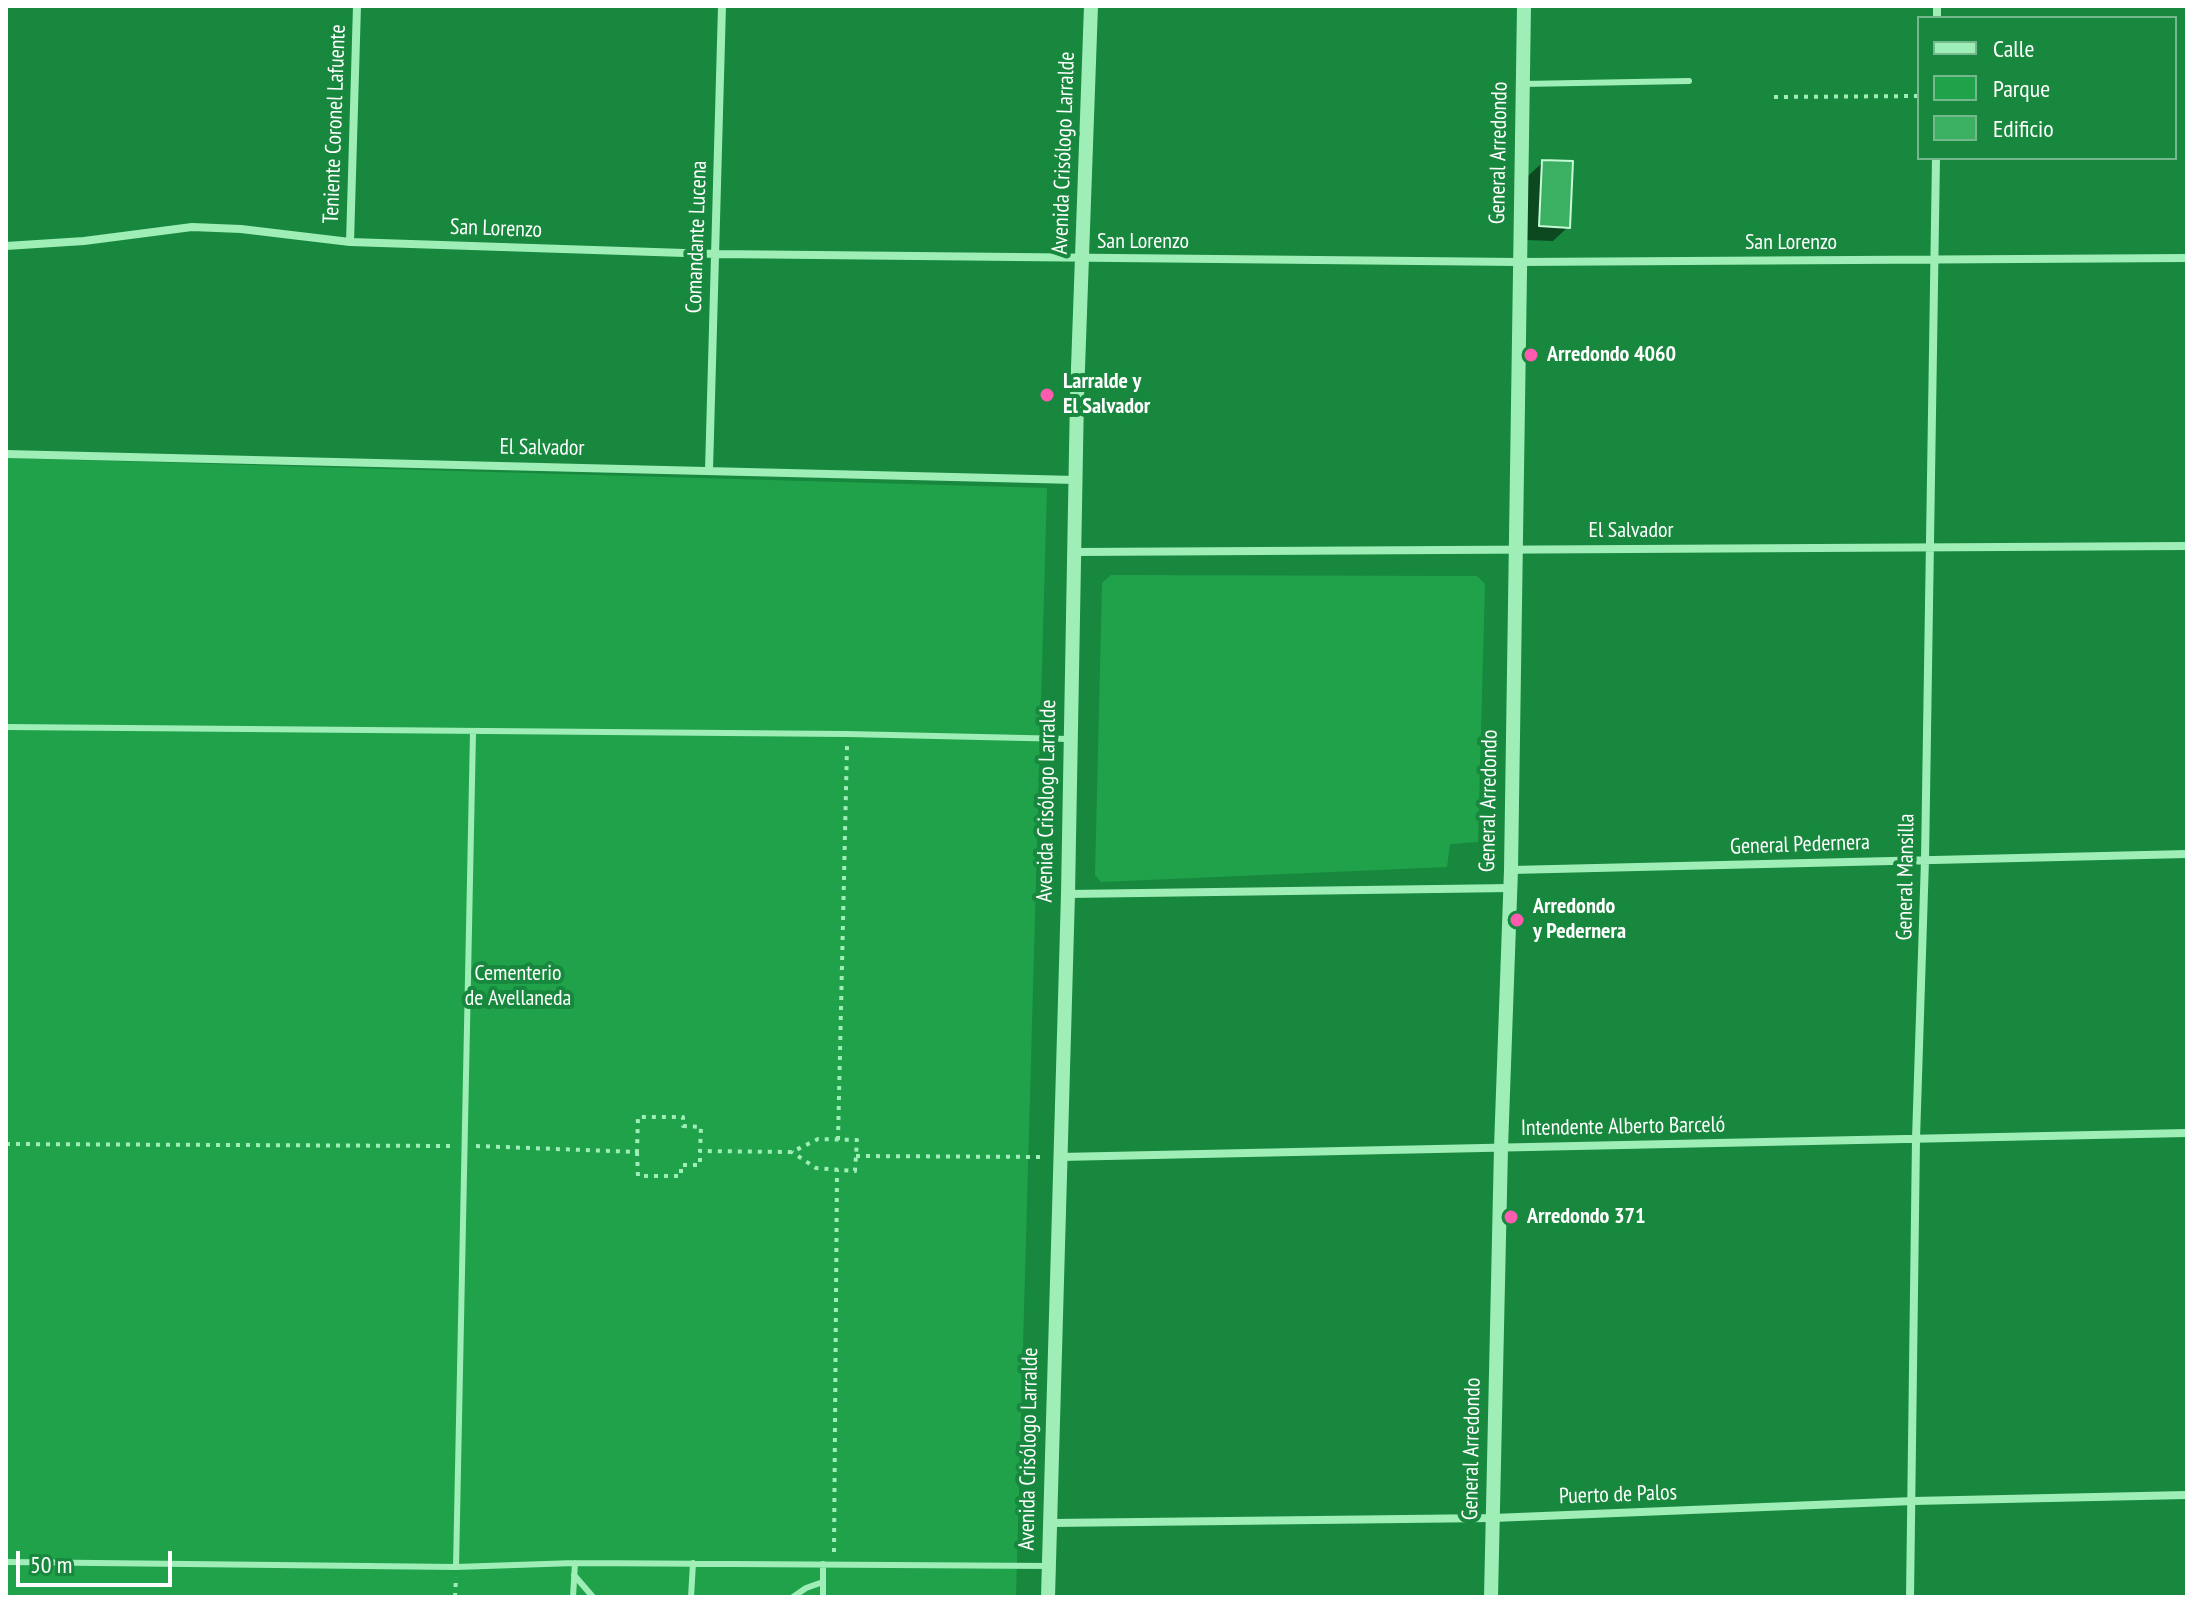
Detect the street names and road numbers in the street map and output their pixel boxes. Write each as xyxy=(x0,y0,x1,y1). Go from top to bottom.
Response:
street label: Teniente Coronel Lafuente xyxy=(318,24,352,224)
street label: Avenida Crisólogo Larralde xyxy=(1047,51,1081,255)
street label: General Arredondo xyxy=(1485,82,1513,224)
street label: Comandante Lucena xyxy=(681,160,713,314)
street label: San Lorenzo xyxy=(449,214,543,244)
street label: San Lorenzo xyxy=(1097,229,1189,255)
street label: San Lorenzo xyxy=(1745,230,1837,256)
street label: El Salvador xyxy=(499,434,585,462)
street label: El Salvador xyxy=(1589,518,1673,544)
street label: Avenida Crisólogo Larralde xyxy=(1032,699,1062,903)
street label: General Arredondo xyxy=(1475,730,1503,872)
street label: General Mansilla xyxy=(1892,813,1920,941)
street label: General Pedernera xyxy=(1730,829,1870,861)
street label: Intendente Alberto Barceló xyxy=(1521,1112,1725,1142)
street label: Avenida Crisólogo Larralde xyxy=(1014,1347,1044,1551)
street label: General Arredondo xyxy=(1458,1378,1486,1520)
street label: Puerto de Palos xyxy=(1559,1480,1677,1510)

